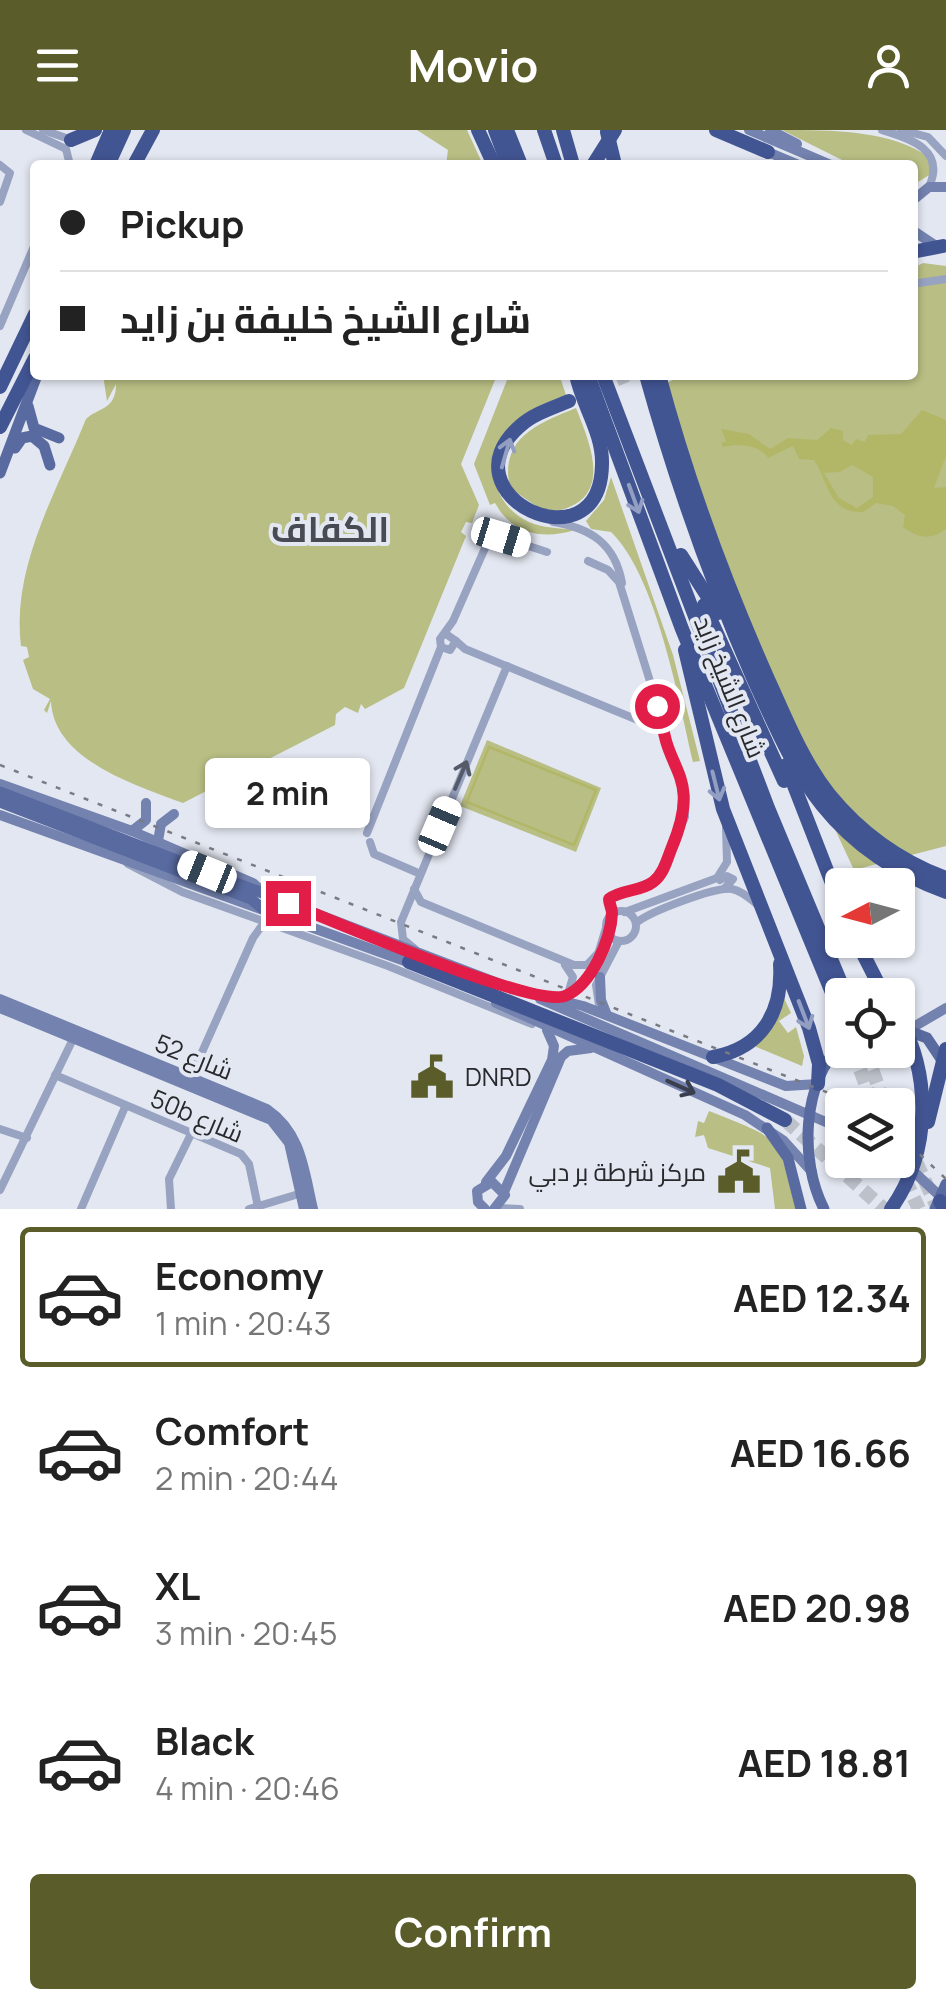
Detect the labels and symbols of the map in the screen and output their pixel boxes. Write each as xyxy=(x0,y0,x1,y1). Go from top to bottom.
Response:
one-way arrow xyxy=(498,437,516,469)
one-way arrow xyxy=(626,483,644,514)
district label: الكفاف xyxy=(271,505,389,553)
car xyxy=(468,514,534,560)
street label: شارع الشيخ زايد xyxy=(686,611,775,763)
route start xyxy=(635,684,680,729)
callout: 2 min xyxy=(206,758,370,828)
one-way arrow xyxy=(454,760,472,790)
one-way arrow xyxy=(708,770,727,801)
car xyxy=(414,793,466,859)
car xyxy=(174,847,240,897)
north arrow xyxy=(825,868,915,958)
route end xyxy=(266,881,311,926)
one-way arrow xyxy=(796,998,814,1029)
street label: شارع 52 xyxy=(150,1025,238,1088)
public building icon: DNRD xyxy=(408,1053,456,1101)
place label: DNRD xyxy=(465,1059,531,1094)
one-way arrow xyxy=(665,1079,696,1097)
street label: 50b شارع xyxy=(145,1080,249,1151)
public building icon: مركز شرطة بر دبي xyxy=(715,1148,763,1196)
place label: مركز شرطة بر دبي xyxy=(529,1154,706,1192)

